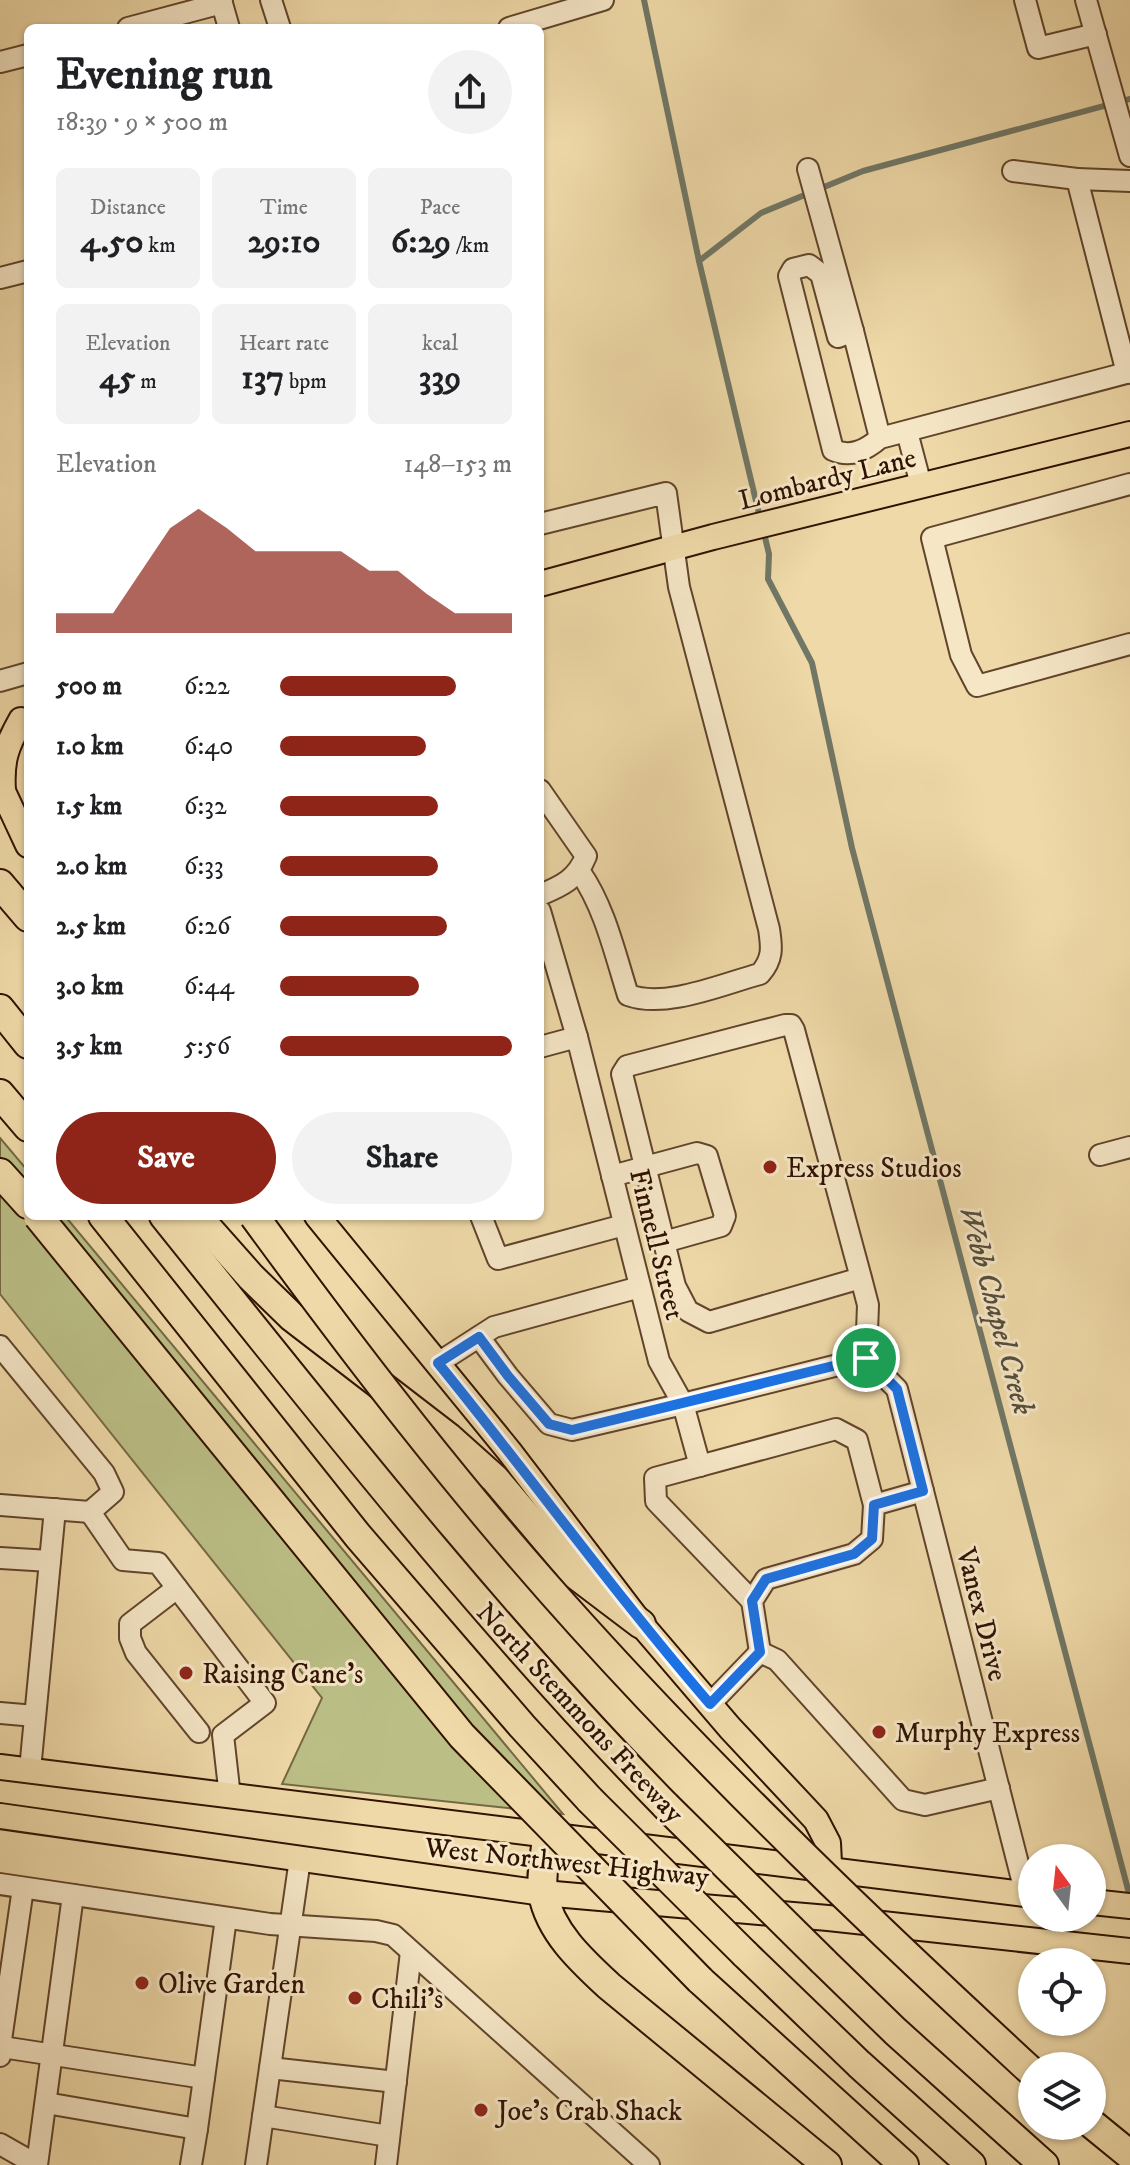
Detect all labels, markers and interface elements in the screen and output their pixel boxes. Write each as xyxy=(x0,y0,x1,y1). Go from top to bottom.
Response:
text: Evening run xyxy=(56,48,273,103)
button: share xyxy=(428,50,512,134)
text: 18:39 · 9 × 500 m xyxy=(56,106,228,139)
text: Distance xyxy=(90,194,166,221)
text: Time xyxy=(260,194,308,221)
text: Pace xyxy=(420,194,460,221)
text: 4.50 xyxy=(80,221,144,263)
text: 29:10 xyxy=(247,221,321,263)
text: 6:29 xyxy=(391,221,451,263)
text: km xyxy=(144,232,176,259)
text: /km xyxy=(451,232,489,259)
text: Elevation xyxy=(85,330,171,357)
text: Heart rate xyxy=(239,330,329,357)
text: kcal xyxy=(422,330,458,357)
text: 45 xyxy=(99,357,136,399)
text: 137 xyxy=(241,357,284,399)
text: 339 xyxy=(419,357,461,399)
text: m xyxy=(136,368,157,395)
text: bpm xyxy=(284,368,327,395)
street label: Lombardy Lane xyxy=(735,441,920,518)
text: Elevation xyxy=(56,448,157,481)
text: 148–153 m xyxy=(404,448,512,481)
text: 500 m xyxy=(56,670,122,703)
text: 6:22 xyxy=(184,670,230,703)
text: 1.0 km xyxy=(56,730,124,763)
text: 6:40 xyxy=(184,730,233,763)
text: 1.5 km xyxy=(56,790,122,823)
text: 6:32 xyxy=(184,790,227,823)
text: 2.0 km xyxy=(56,850,127,883)
text: 6:33 xyxy=(184,850,224,883)
text: 2.5 km xyxy=(56,910,126,943)
text: 6:26 xyxy=(184,910,231,943)
text: 3.0 km xyxy=(56,970,124,1003)
text: 6:44 xyxy=(184,970,234,1003)
text: 3.5 km xyxy=(56,1030,122,1063)
text: 5:56 xyxy=(184,1030,230,1063)
button: Save xyxy=(56,1112,276,1204)
button: Share xyxy=(292,1112,512,1204)
place label: Express Studios xyxy=(786,1151,962,1186)
marker: Express Studios xyxy=(761,1158,779,1176)
street label: Finnell Street xyxy=(621,1165,692,1323)
water label: Webb Chapel Creek xyxy=(950,1202,1041,1419)
pin xyxy=(832,1324,900,1392)
icon: arrive xyxy=(844,1336,888,1380)
street label: Vanex Drive xyxy=(948,1543,1015,1685)
street label: North Stemmons Freeway xyxy=(469,1595,692,1831)
place label: Raising Cane's xyxy=(202,1657,363,1692)
marker: Raising Cane's xyxy=(177,1664,195,1682)
place label: Murphy Express xyxy=(895,1716,1080,1751)
marker: Murphy Express xyxy=(870,1723,888,1741)
street label: West Northwest Highway xyxy=(422,1830,711,1895)
north arrow xyxy=(1018,1844,1106,1932)
map controls xyxy=(1018,1844,1106,2140)
button: locate xyxy=(1018,1948,1106,2036)
place label: Olive Garden xyxy=(158,1967,305,2002)
marker: Olive Garden xyxy=(133,1974,151,1992)
place label: Chili's xyxy=(371,1982,443,2017)
marker: Chili's xyxy=(346,1989,364,2007)
button: layers xyxy=(1018,2052,1106,2140)
place label: Joe's Crab Shack xyxy=(494,2094,682,2129)
marker: Joe's Crab Shack xyxy=(472,2101,490,2119)

